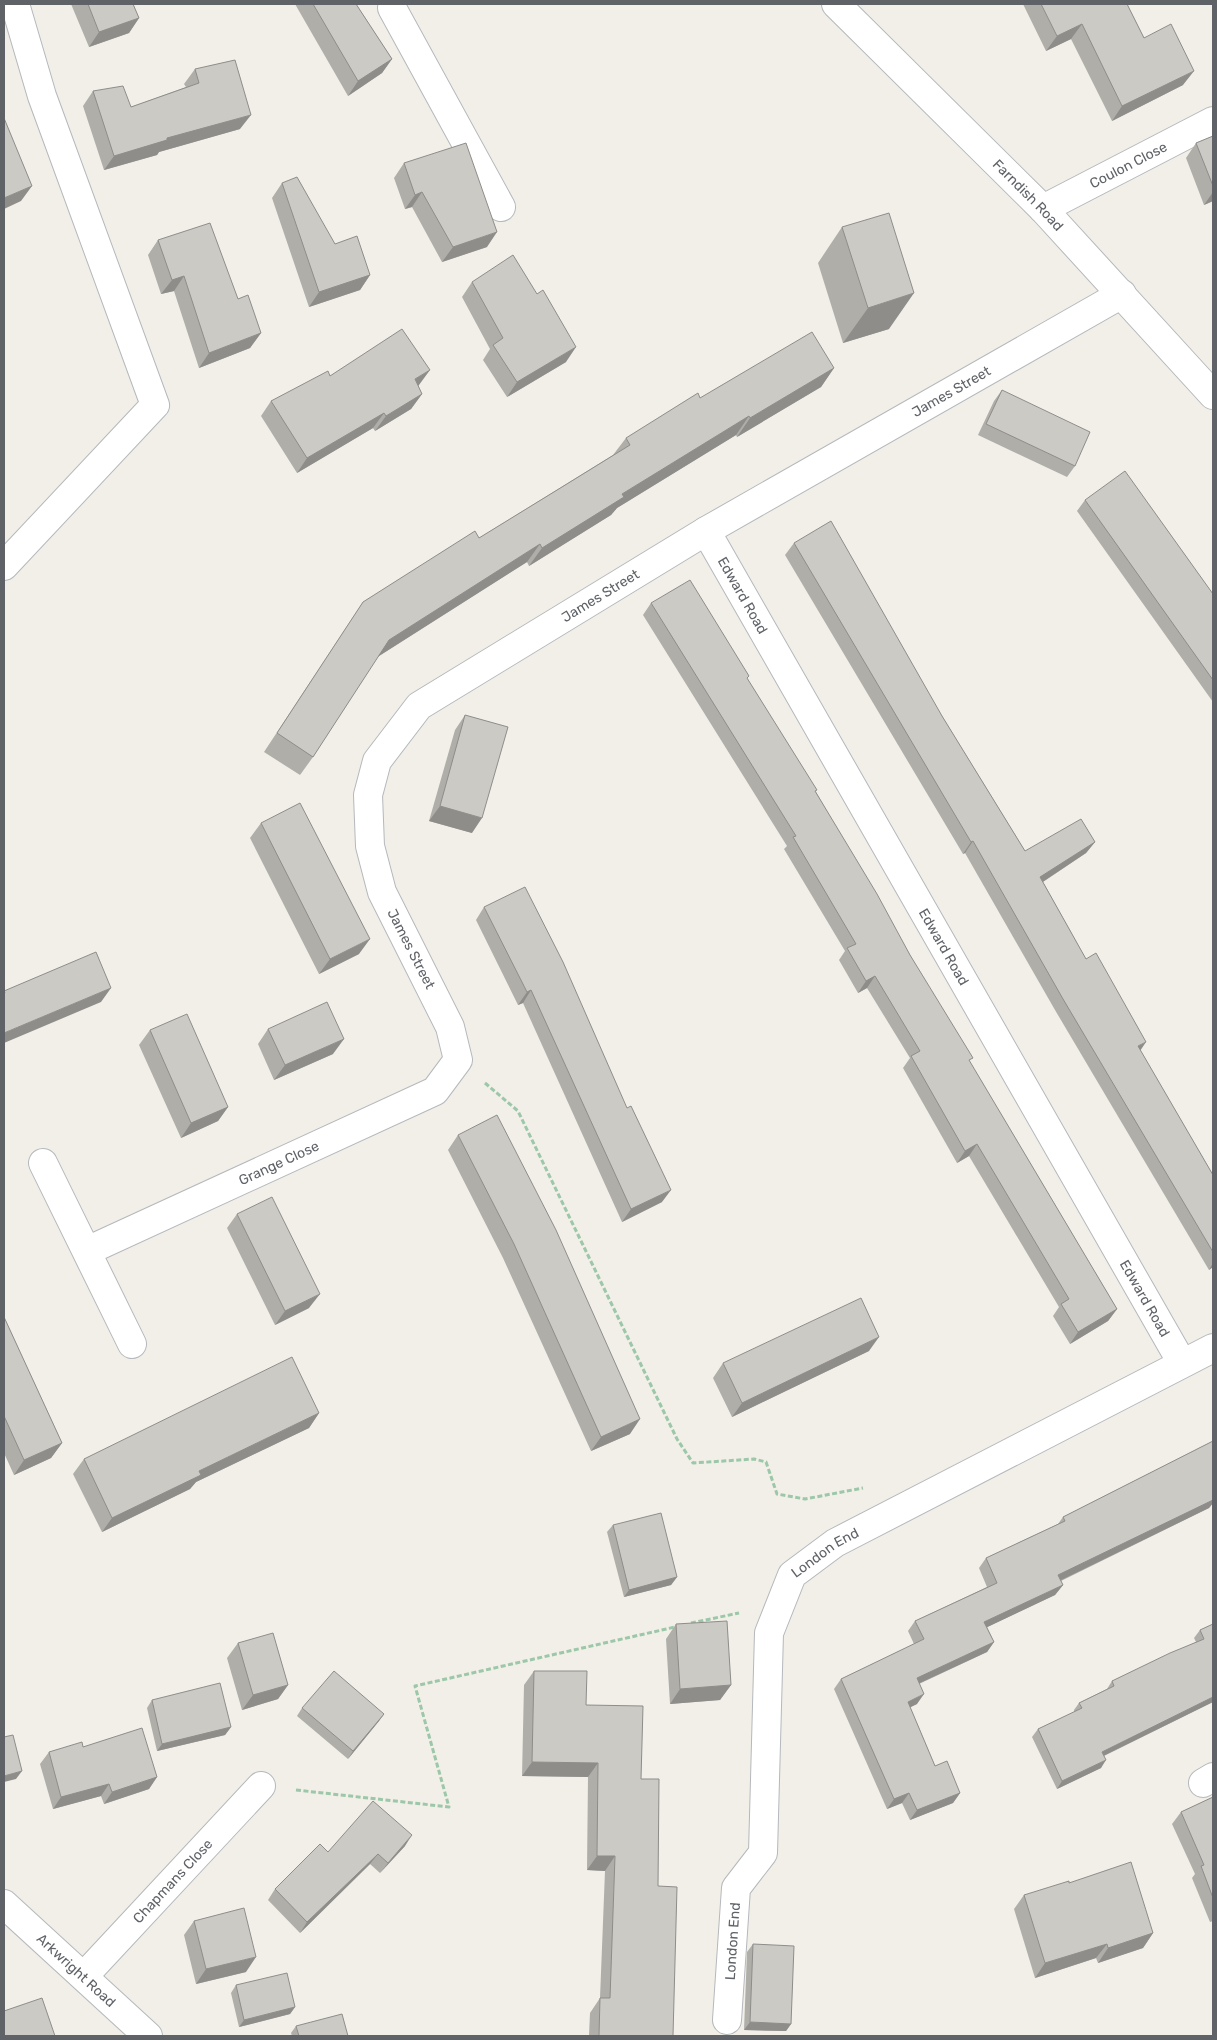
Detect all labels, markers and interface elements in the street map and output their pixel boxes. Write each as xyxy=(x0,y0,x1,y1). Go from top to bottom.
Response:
street label: Coulon Close xyxy=(1087,138,1170,192)
street label: Farndish Road xyxy=(989,156,1067,234)
street label: James Street xyxy=(909,362,994,420)
street label: Edward Road xyxy=(714,554,771,637)
street label: James Street xyxy=(558,565,643,626)
street label: Edward Road xyxy=(915,905,973,988)
street label: James Street xyxy=(383,906,439,992)
street label: Grange Close xyxy=(236,1137,322,1189)
street label: Edward Road xyxy=(1116,1257,1174,1340)
street label: London End xyxy=(788,1524,861,1581)
street label: Chapmans Close xyxy=(129,1835,216,1927)
street label: London End xyxy=(721,1902,744,1981)
street label: Arkwright Road xyxy=(33,1930,119,2011)

